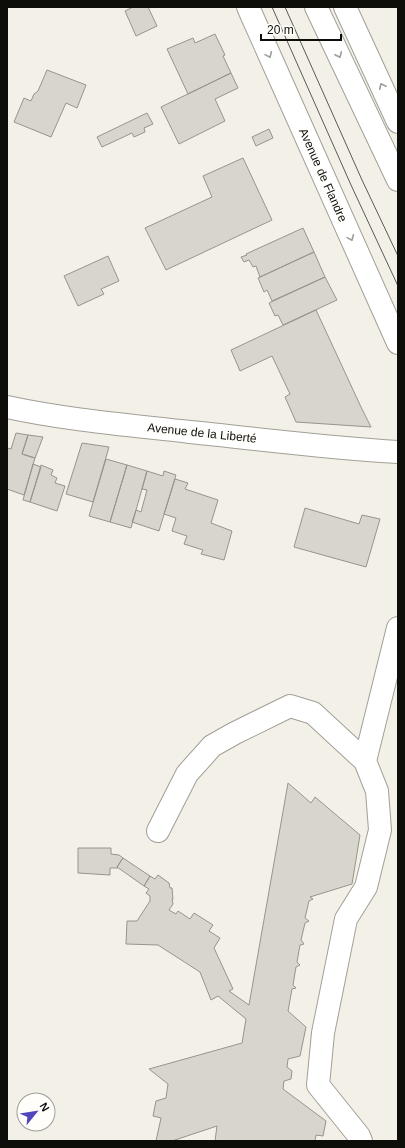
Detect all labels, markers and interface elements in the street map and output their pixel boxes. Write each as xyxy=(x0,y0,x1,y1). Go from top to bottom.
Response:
scale bar xyxy=(261,16,341,42)
text: 20 m xyxy=(267,23,294,37)
one-way arrow xyxy=(334,51,342,58)
one-way arrow xyxy=(265,52,273,59)
one-way arrow xyxy=(378,83,386,90)
street label: Avenue de Flandre xyxy=(296,126,350,224)
one-way arrow xyxy=(346,234,354,241)
street label: Avenue de la Liberté xyxy=(147,420,258,446)
north arrow xyxy=(16,1092,56,1132)
text: N xyxy=(37,1101,52,1113)

